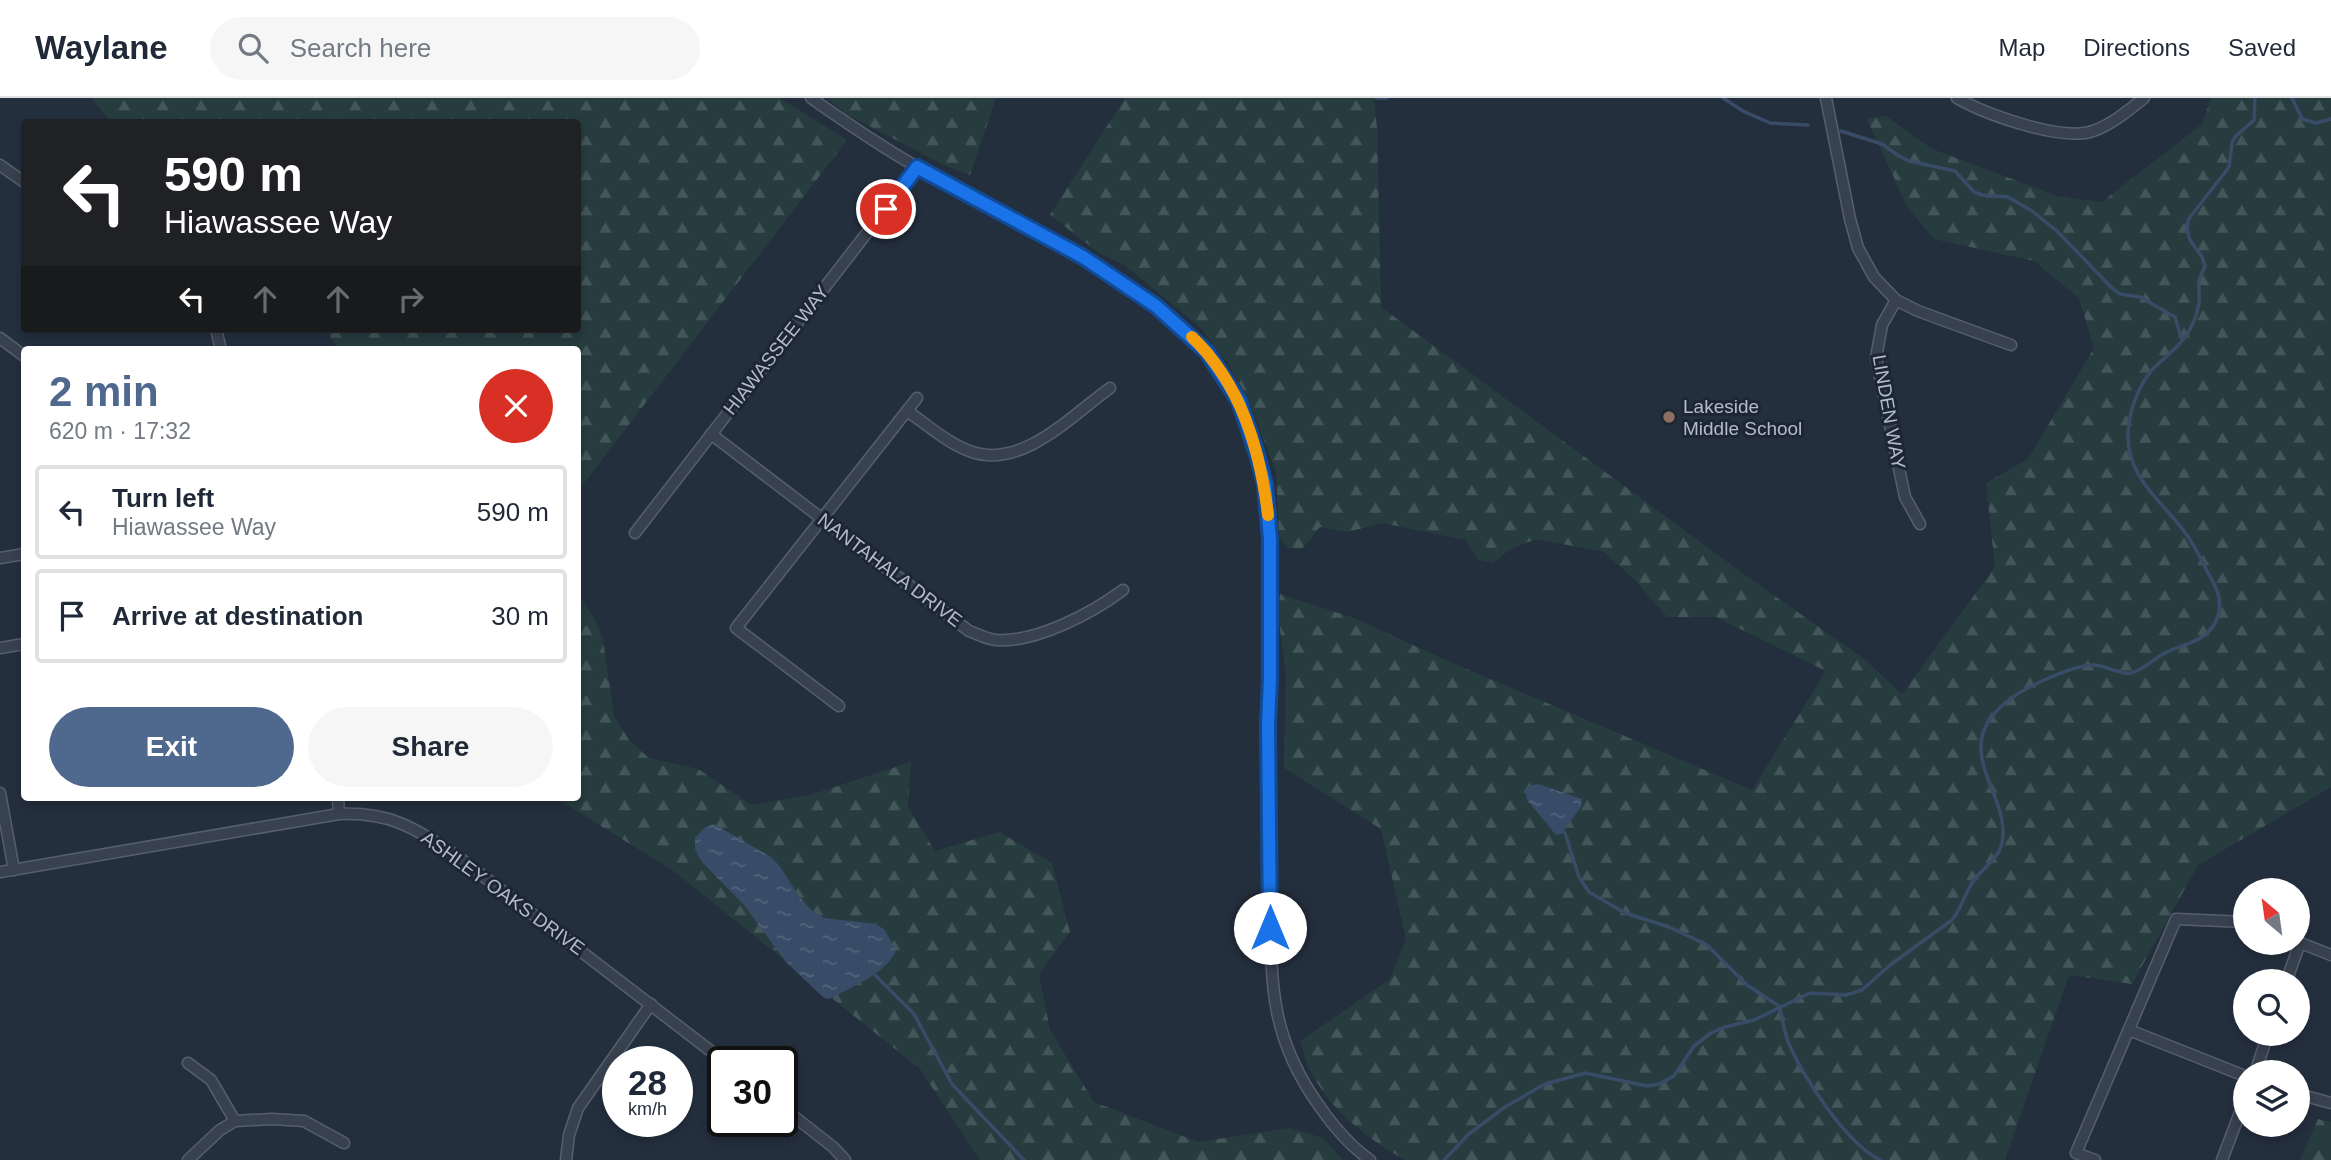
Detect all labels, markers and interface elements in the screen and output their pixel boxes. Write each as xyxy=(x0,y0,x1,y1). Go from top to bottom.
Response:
search box xyxy=(210,17,700,80)
text: Waylane xyxy=(35,29,168,66)
icon: search xyxy=(234,29,272,67)
text: Search here xyxy=(290,33,431,63)
text: Map xyxy=(1999,34,2045,61)
text: Directions xyxy=(2083,34,2190,61)
text: Saved xyxy=(2228,34,2296,61)
icon: left xyxy=(49,147,140,238)
text: 590 m xyxy=(164,147,303,201)
pin xyxy=(856,179,916,239)
icon: arrive xyxy=(867,190,905,228)
text: Hiawassee Way xyxy=(164,204,392,240)
icon: left xyxy=(173,280,211,318)
icon: ahead xyxy=(246,280,284,318)
icon: ahead xyxy=(319,280,357,318)
icon: right xyxy=(392,280,430,318)
street label: HIAWASSEE WAY xyxy=(719,281,833,419)
street label: LINDEN WAY xyxy=(1869,353,1909,471)
text: 2 min xyxy=(49,368,159,415)
button: close xyxy=(479,369,553,443)
place label: Lakeside Middle School xyxy=(1683,396,1802,439)
marker: Lakeside Middle School xyxy=(1661,409,1677,425)
text: 620 m · 17:32 xyxy=(49,418,191,444)
text: Turn left xyxy=(112,483,214,513)
icon: left xyxy=(53,493,91,531)
text: 590 m xyxy=(477,497,549,527)
street label: NANTAHALA DRIVE xyxy=(814,509,966,631)
text: Hiawassee Way xyxy=(112,514,276,540)
icon: arrive xyxy=(53,597,91,635)
text: Arrive at destination xyxy=(112,601,363,631)
text: 30 m xyxy=(491,601,549,631)
button: Exit xyxy=(49,707,294,787)
button: Share xyxy=(308,707,553,787)
street label: ASHLEY OAKS DRIVE xyxy=(418,827,588,959)
north arrow xyxy=(2233,878,2310,956)
map controls xyxy=(2233,878,2310,1137)
position arrow xyxy=(1233,891,1307,965)
button: search xyxy=(2233,969,2310,1046)
speed limit sign: 30 xyxy=(707,1046,798,1137)
button: layers xyxy=(2233,1060,2310,1137)
text: 28 xyxy=(628,1063,667,1102)
text: km/h xyxy=(628,1099,667,1119)

